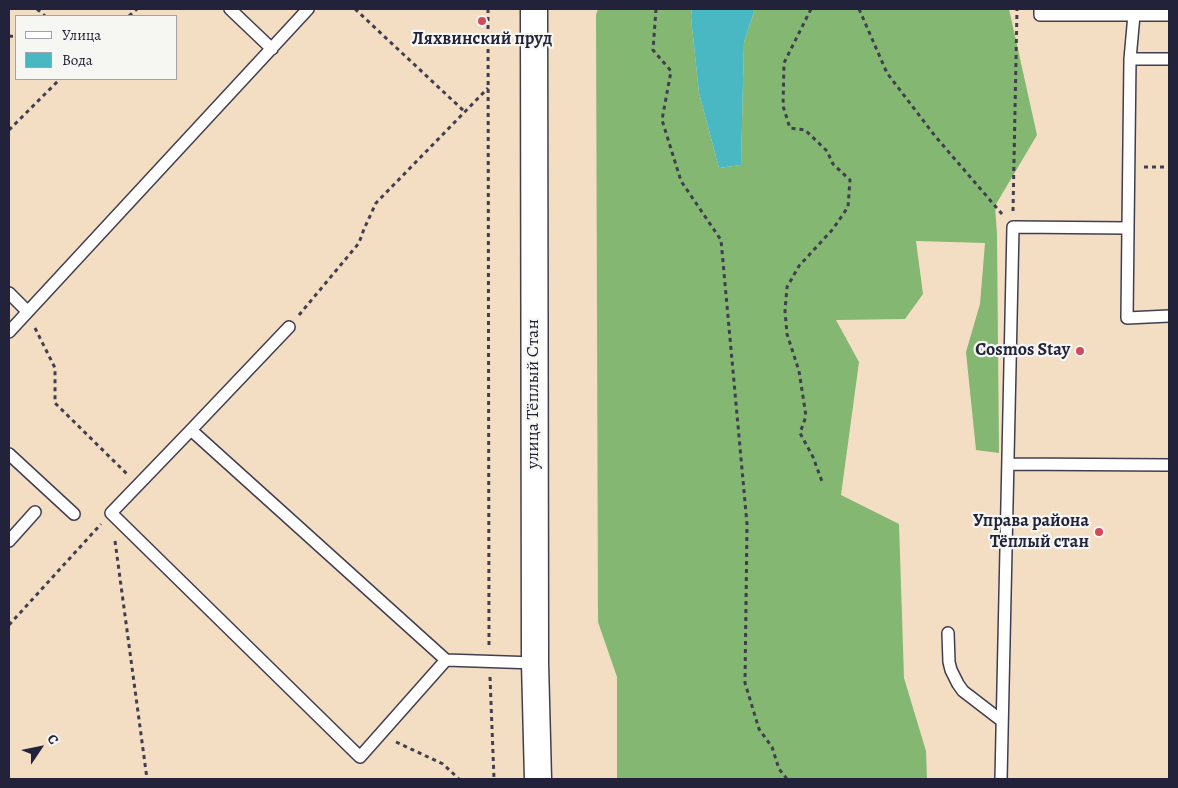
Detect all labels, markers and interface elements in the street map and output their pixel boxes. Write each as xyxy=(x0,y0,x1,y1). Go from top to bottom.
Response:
legend xyxy=(15,15,178,80)
marker: Ляхвинский пруд xyxy=(476,15,488,27)
text: Улица xyxy=(62,25,101,45)
place label: Ляхвинский пруд xyxy=(412,29,552,51)
text: Вода xyxy=(62,50,93,70)
street label: улица Тёплый Стан xyxy=(523,319,545,469)
place label: Cosmos Stay xyxy=(975,340,1070,362)
marker: Cosmos Stay xyxy=(1074,345,1086,357)
place label: Управа района Тёплый стан xyxy=(973,511,1089,554)
marker: Управа района Тёплый стан xyxy=(1093,526,1105,538)
north arrow xyxy=(15,723,65,773)
text: С xyxy=(43,730,63,748)

